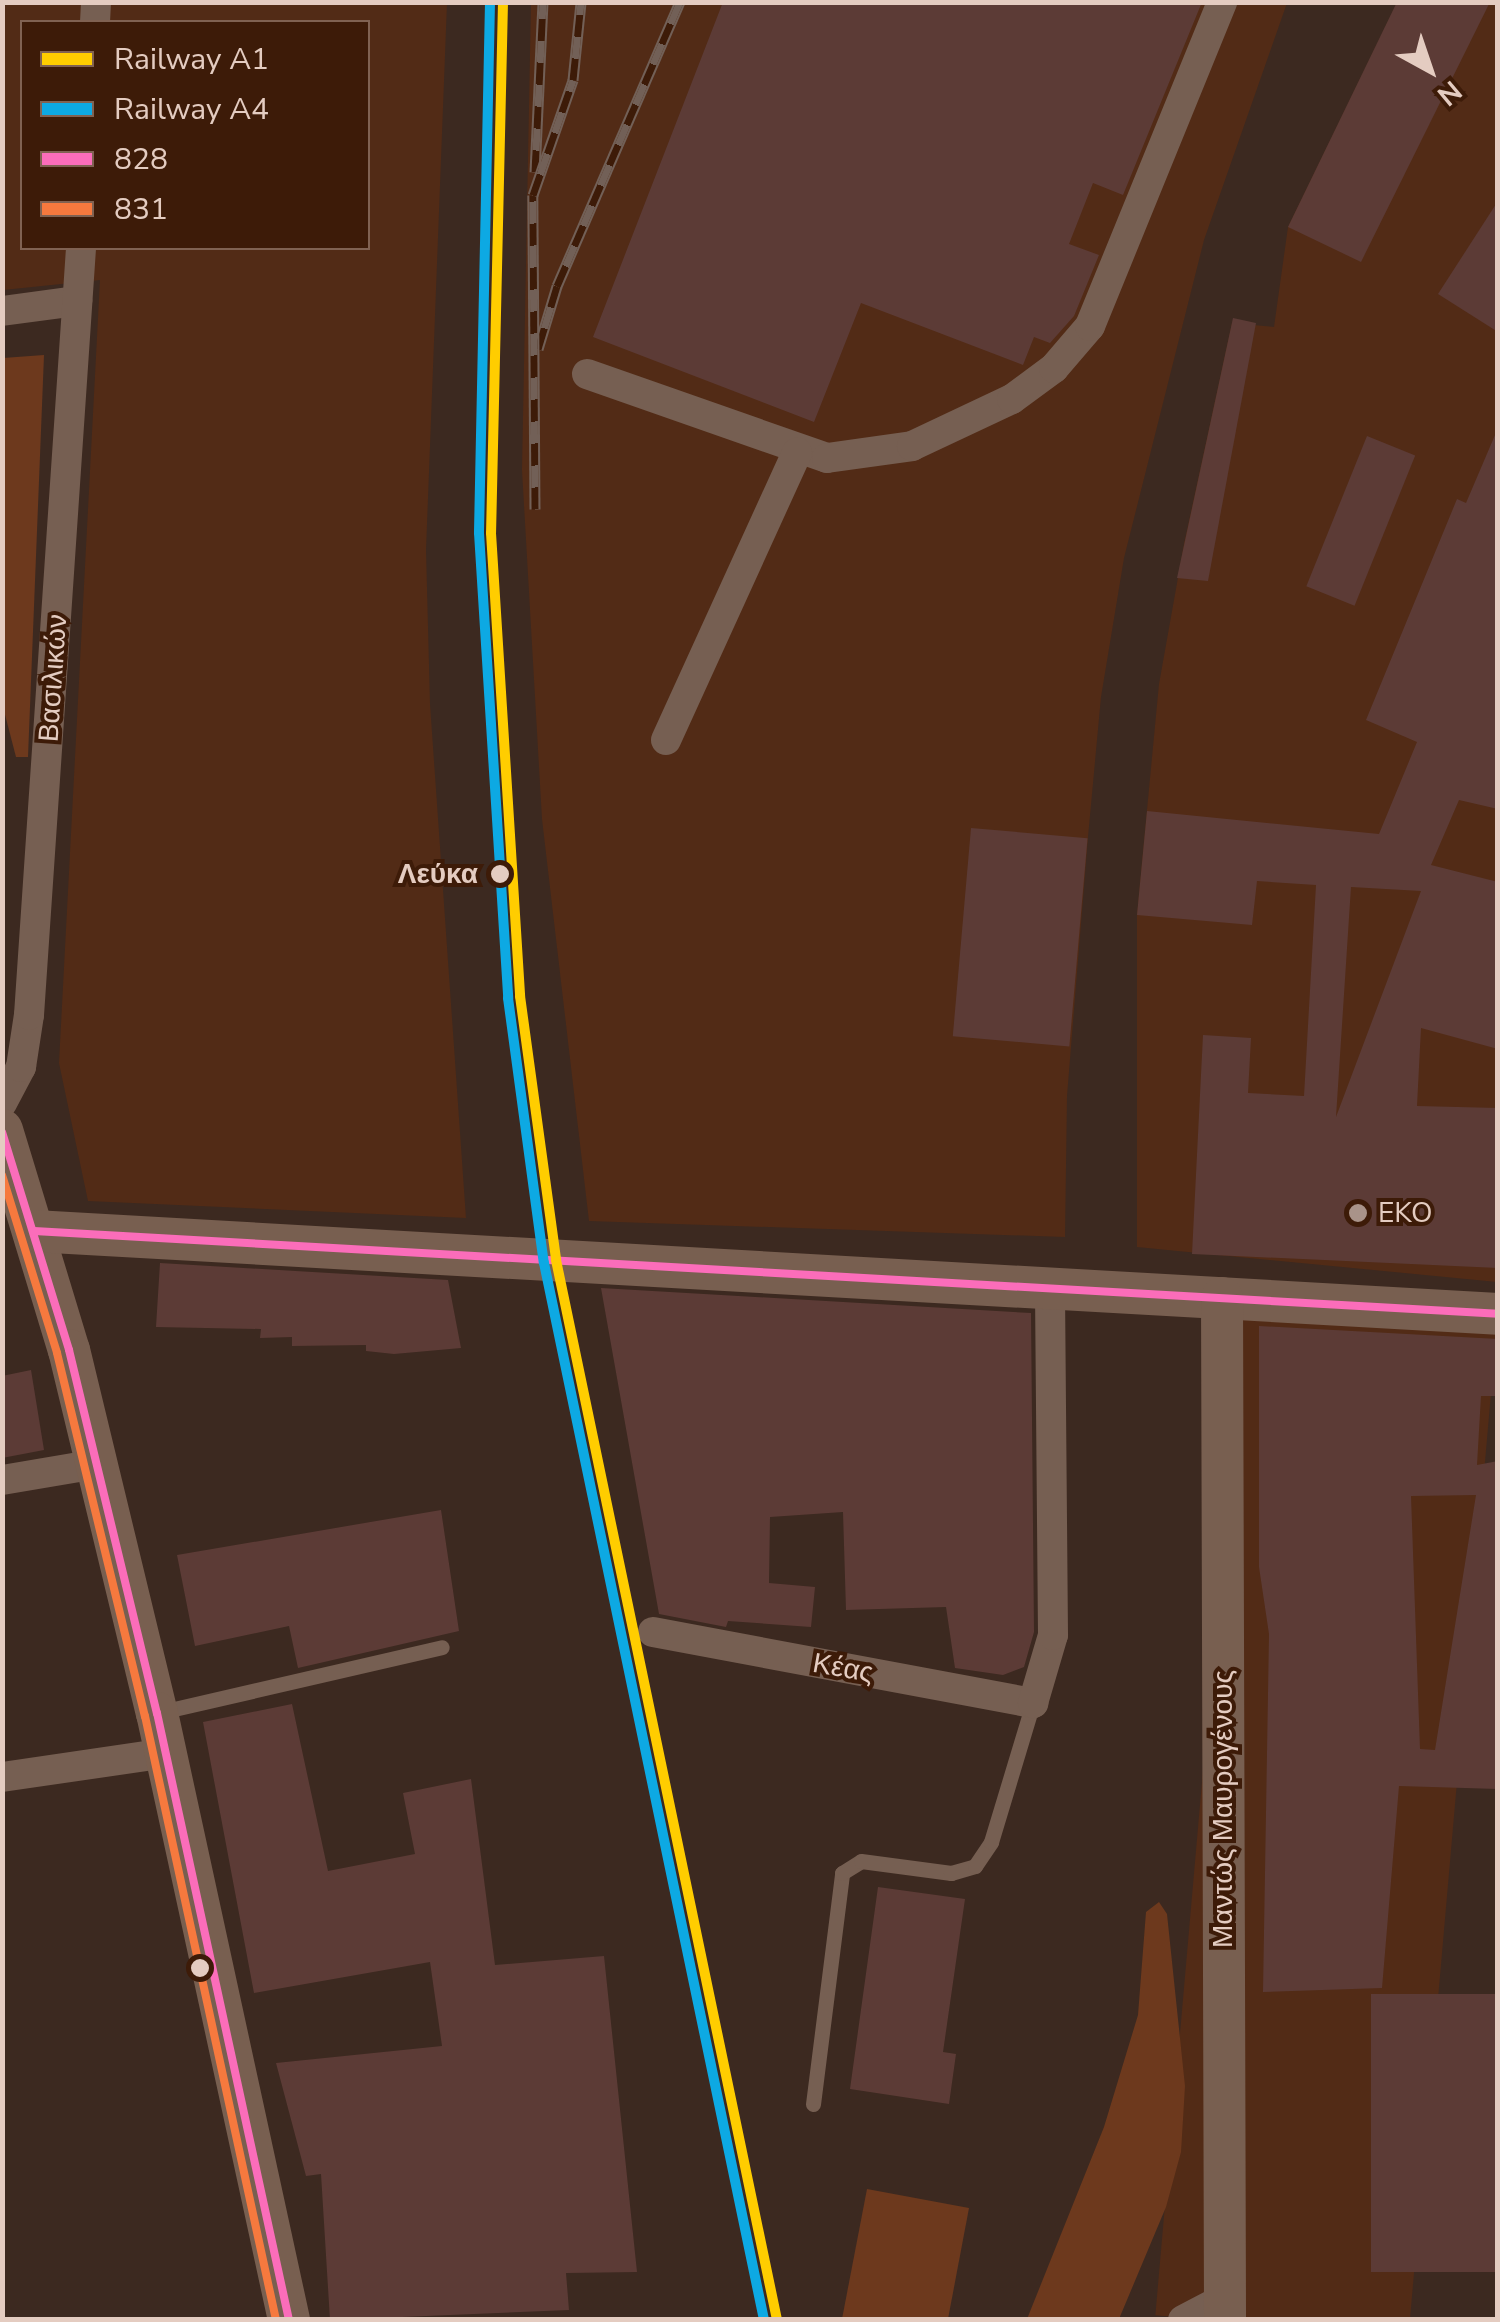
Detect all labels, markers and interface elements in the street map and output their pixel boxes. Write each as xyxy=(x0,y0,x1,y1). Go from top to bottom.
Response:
legend xyxy=(20,20,370,250)
north arrow xyxy=(1380,20,1480,120)
text: Railway A1 xyxy=(114,39,269,80)
text: N xyxy=(1429,72,1470,114)
text: Railway A4 xyxy=(114,89,269,130)
text: 828 xyxy=(114,139,168,180)
text: 831 xyxy=(114,189,168,230)
street label: Βασιλικών xyxy=(32,613,74,743)
place label: Λεύκα xyxy=(398,857,478,891)
marker: Λεύκα xyxy=(487,861,513,887)
place label: EKO xyxy=(1378,1196,1432,1230)
marker: EKO xyxy=(1347,1202,1369,1224)
street label: Κέας xyxy=(810,1646,876,1690)
street label: Μαντώς Μαυρογένους xyxy=(1206,1670,1240,1948)
unlabelled marker xyxy=(190,1958,210,1978)

